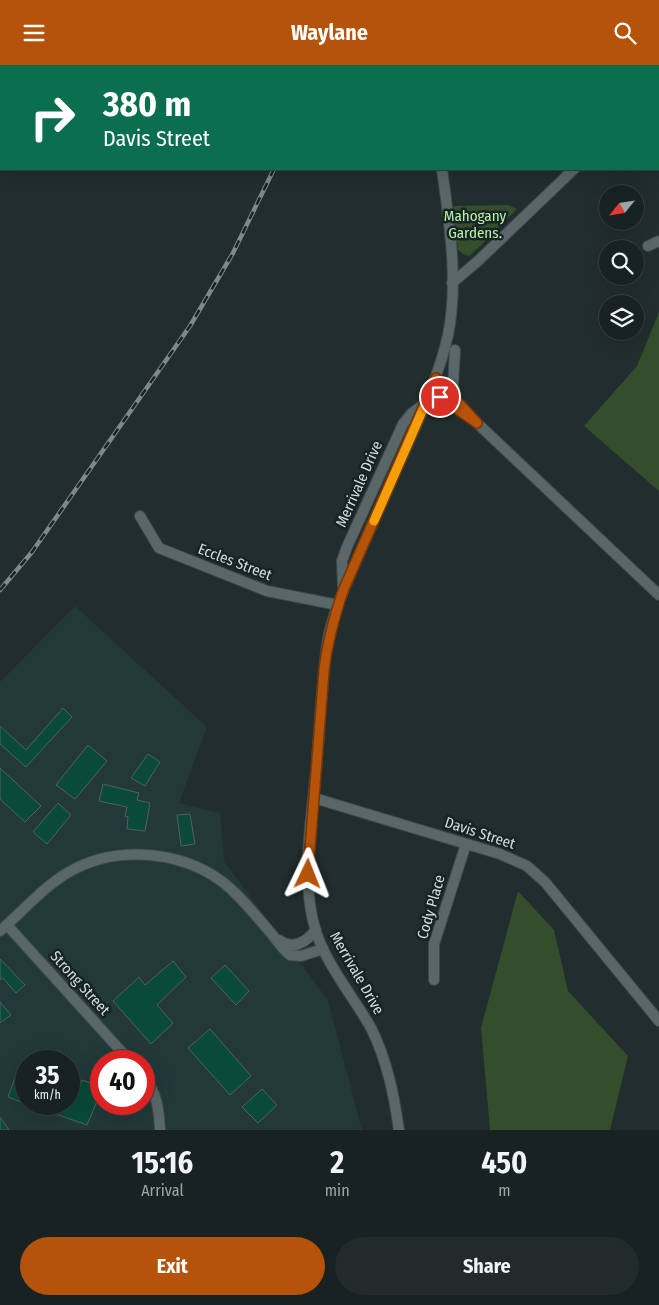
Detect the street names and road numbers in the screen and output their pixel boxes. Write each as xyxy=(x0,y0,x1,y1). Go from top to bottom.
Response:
street label: Merrivale Drive xyxy=(332,438,386,530)
street label: Eccles Street xyxy=(196,540,274,584)
street label: Davis Street xyxy=(443,813,518,853)
street label: Cody Place xyxy=(413,873,449,941)
street label: Merrivale Drive xyxy=(326,928,388,1018)
street label: Strong Street xyxy=(46,947,114,1019)

